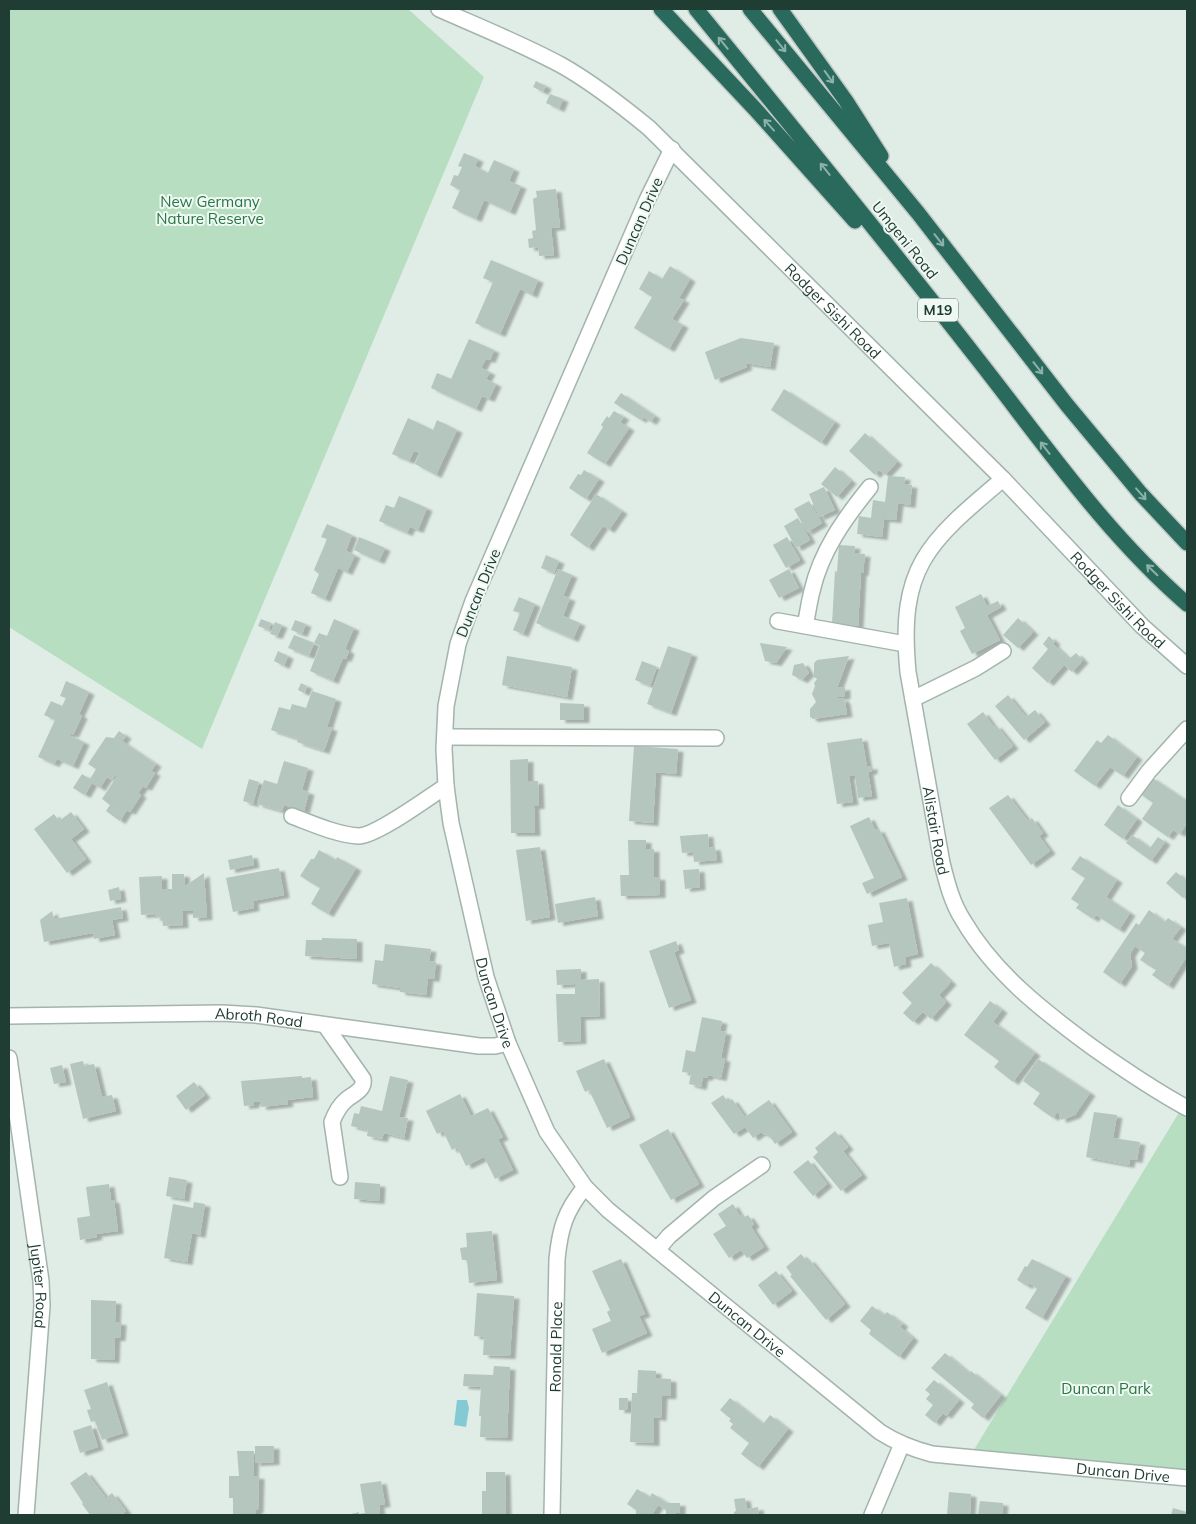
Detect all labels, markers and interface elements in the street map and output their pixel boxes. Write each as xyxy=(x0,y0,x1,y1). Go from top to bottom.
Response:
one-way arrow xyxy=(718,36,729,49)
one-way arrow xyxy=(775,40,786,53)
one-way arrow xyxy=(824,69,834,83)
one-way arrow xyxy=(763,118,775,131)
one-way arrow xyxy=(820,163,831,176)
street label: Duncan Drive xyxy=(611,174,667,268)
park label: New Germany Nature Reserve xyxy=(156,192,264,228)
street label: Umgeni Road xyxy=(868,197,942,283)
one-way arrow xyxy=(933,233,944,246)
street label: Rodger Sishi Road xyxy=(781,259,885,362)
road number: M19 xyxy=(918,298,958,322)
one-way arrow xyxy=(1033,362,1044,375)
one-way arrow xyxy=(1040,441,1050,455)
one-way arrow xyxy=(1136,487,1147,500)
street label: Duncan Drive xyxy=(452,546,504,640)
street label: Rodger Sishi Road xyxy=(1067,547,1170,652)
one-way arrow xyxy=(1145,564,1158,576)
street label: Alistair Road xyxy=(919,785,954,877)
street label: Duncan Drive xyxy=(472,955,519,1051)
street label: Abroth Road xyxy=(214,1003,304,1031)
street label: Jupiter Road xyxy=(26,1242,52,1329)
street label: Duncan Drive xyxy=(705,1287,790,1361)
street label: Ronald Place xyxy=(545,1301,566,1393)
park label: Duncan Park xyxy=(1061,1379,1151,1398)
street label: Duncan Drive xyxy=(1076,1458,1171,1486)

